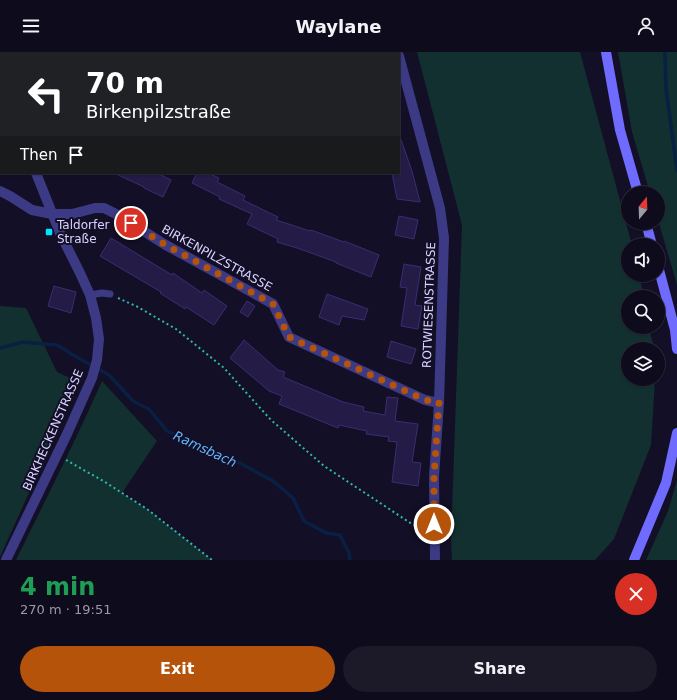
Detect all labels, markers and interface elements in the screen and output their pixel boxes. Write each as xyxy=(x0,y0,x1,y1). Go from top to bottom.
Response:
icon: menu xyxy=(20,15,42,37)
icon: person xyxy=(635,15,657,37)
text: Waylane xyxy=(296,16,381,37)
text: 70 m xyxy=(86,67,164,100)
icon: left xyxy=(20,68,72,120)
text: Birkenpilzstraße xyxy=(86,101,231,122)
icon: arrive xyxy=(65,144,87,166)
text: Then xyxy=(20,146,57,164)
north arrow xyxy=(621,186,665,230)
map controls xyxy=(621,186,665,386)
pin xyxy=(114,206,148,240)
icon: arrive xyxy=(120,212,142,234)
place label: Taldorfer Straße xyxy=(56,218,110,246)
street label: BIRKENPILZSTRASSE xyxy=(159,222,275,294)
marker: Taldorfer Straße xyxy=(44,227,54,237)
button: sound xyxy=(621,238,665,282)
street label: ROTWIESENSTRASSE xyxy=(420,242,438,368)
button: search xyxy=(621,290,665,334)
button: layers xyxy=(621,342,665,386)
street label: BIRKHECKENSTRASSE xyxy=(20,367,86,493)
water label: Ramsbach xyxy=(171,428,239,470)
position arrow xyxy=(413,503,455,545)
text: 4 min xyxy=(20,573,95,601)
button: close xyxy=(615,573,657,615)
text: 270 m · 19:51 xyxy=(20,602,111,617)
button: Exit xyxy=(20,646,335,692)
button: Share xyxy=(343,646,657,692)

